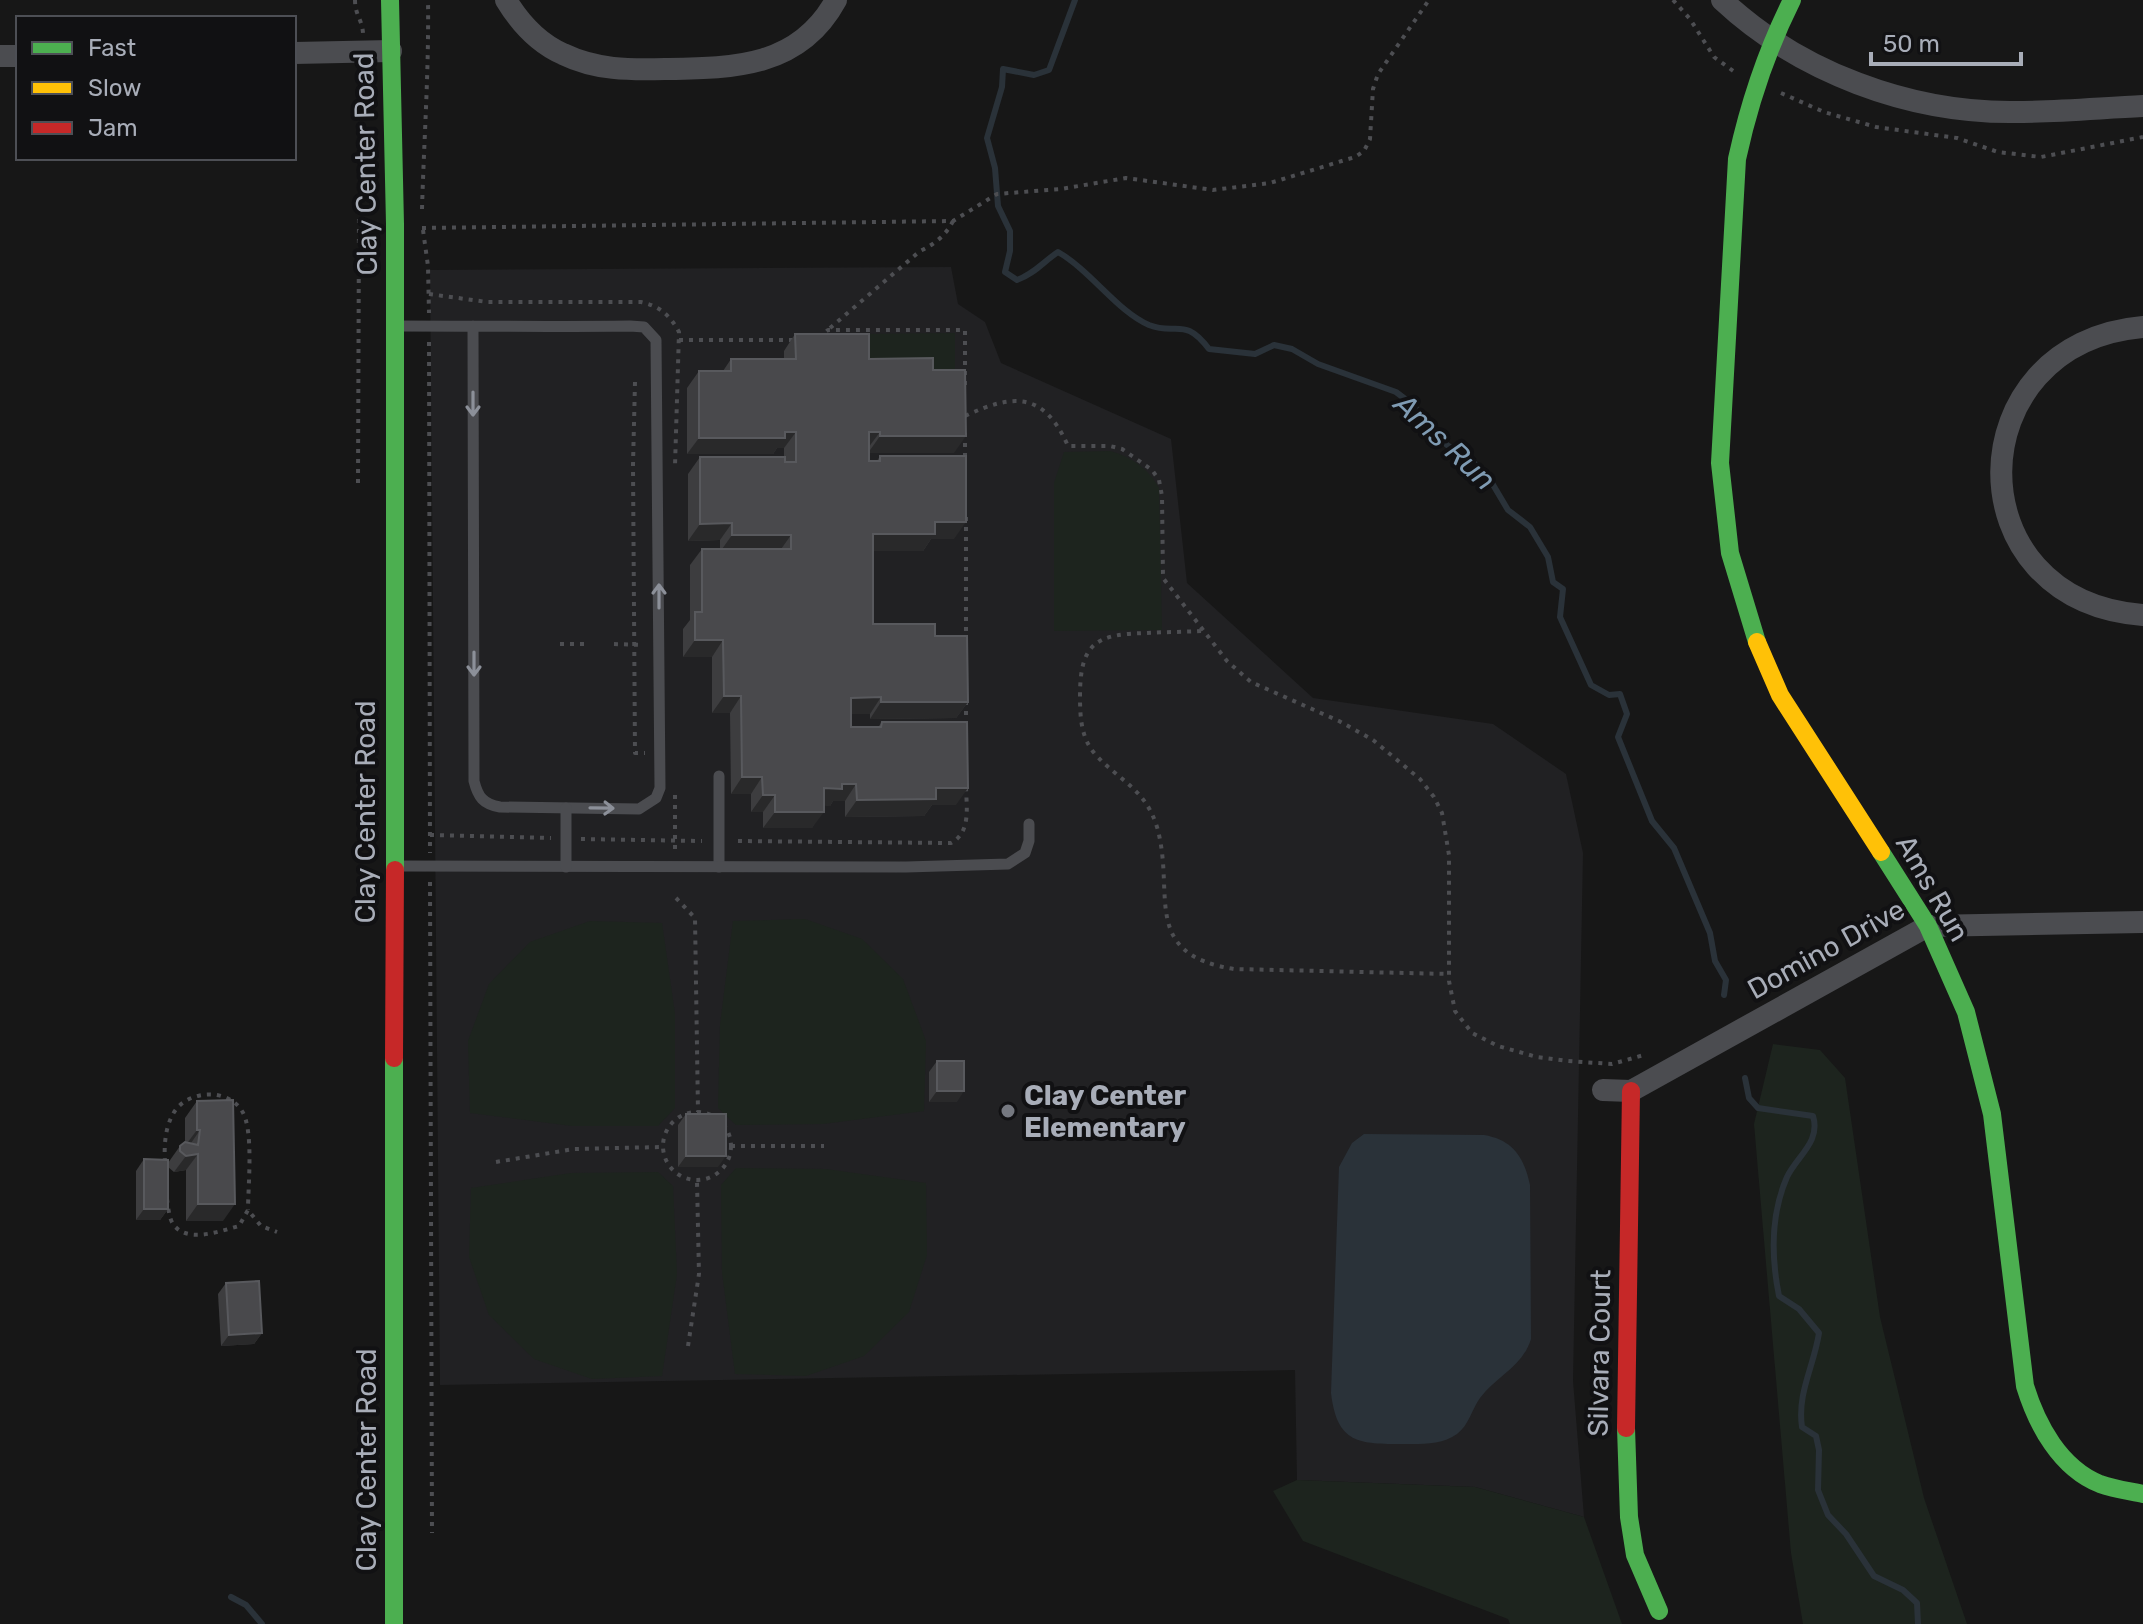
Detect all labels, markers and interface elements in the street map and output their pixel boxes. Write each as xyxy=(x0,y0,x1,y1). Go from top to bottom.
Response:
legend xyxy=(16,16,296,160)
scale bar xyxy=(1871,16,2021,66)
text: 50 m xyxy=(1883,30,1940,58)
text: Fast xyxy=(88,34,136,62)
street label: Clay Center Road xyxy=(347,52,384,276)
text: Slow xyxy=(88,74,141,102)
text: Jam xyxy=(88,114,138,142)
water label: Ams Run xyxy=(1385,385,1503,498)
one-way arrow xyxy=(465,390,481,417)
one-way arrow xyxy=(651,583,667,610)
one-way arrow xyxy=(466,650,482,677)
street label: Clay Center Road xyxy=(349,700,382,924)
one-way arrow xyxy=(588,800,615,816)
street label: Ams Run xyxy=(1889,829,1976,947)
street label: Domino Drive xyxy=(1742,893,1910,1006)
place label: Clay Center Elementary xyxy=(1024,1079,1187,1144)
marker: Clay Center Elementary xyxy=(999,1102,1017,1120)
street label: Silvara Court xyxy=(1582,1269,1617,1437)
street label: Clay Center Road xyxy=(350,1348,383,1572)

